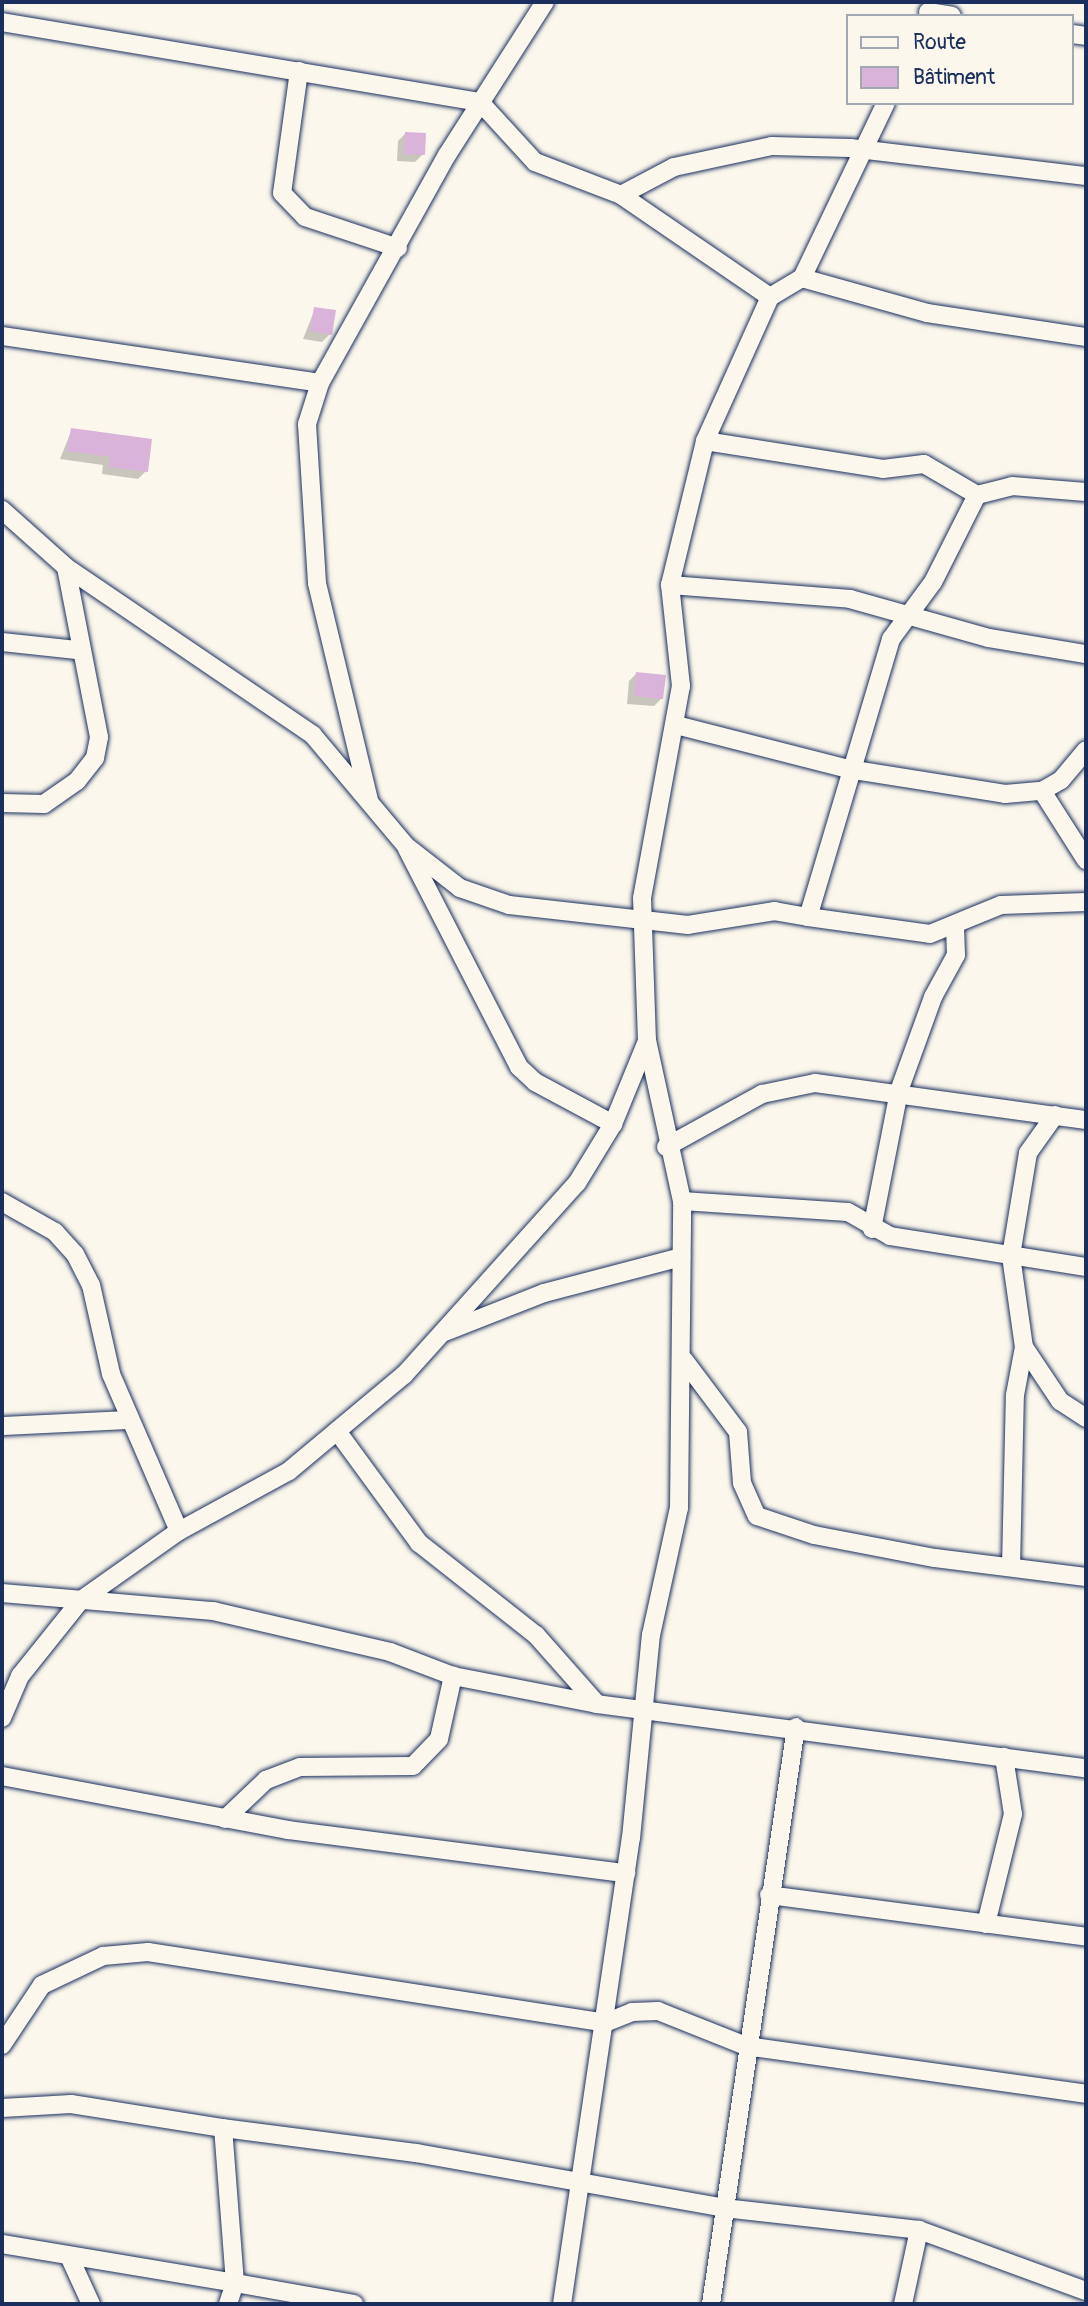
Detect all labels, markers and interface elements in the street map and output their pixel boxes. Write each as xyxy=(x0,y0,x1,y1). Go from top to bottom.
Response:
legend xyxy=(846,14,1074,105)
text: Route xyxy=(913,29,966,56)
text: Bâtiment xyxy=(913,64,995,91)

